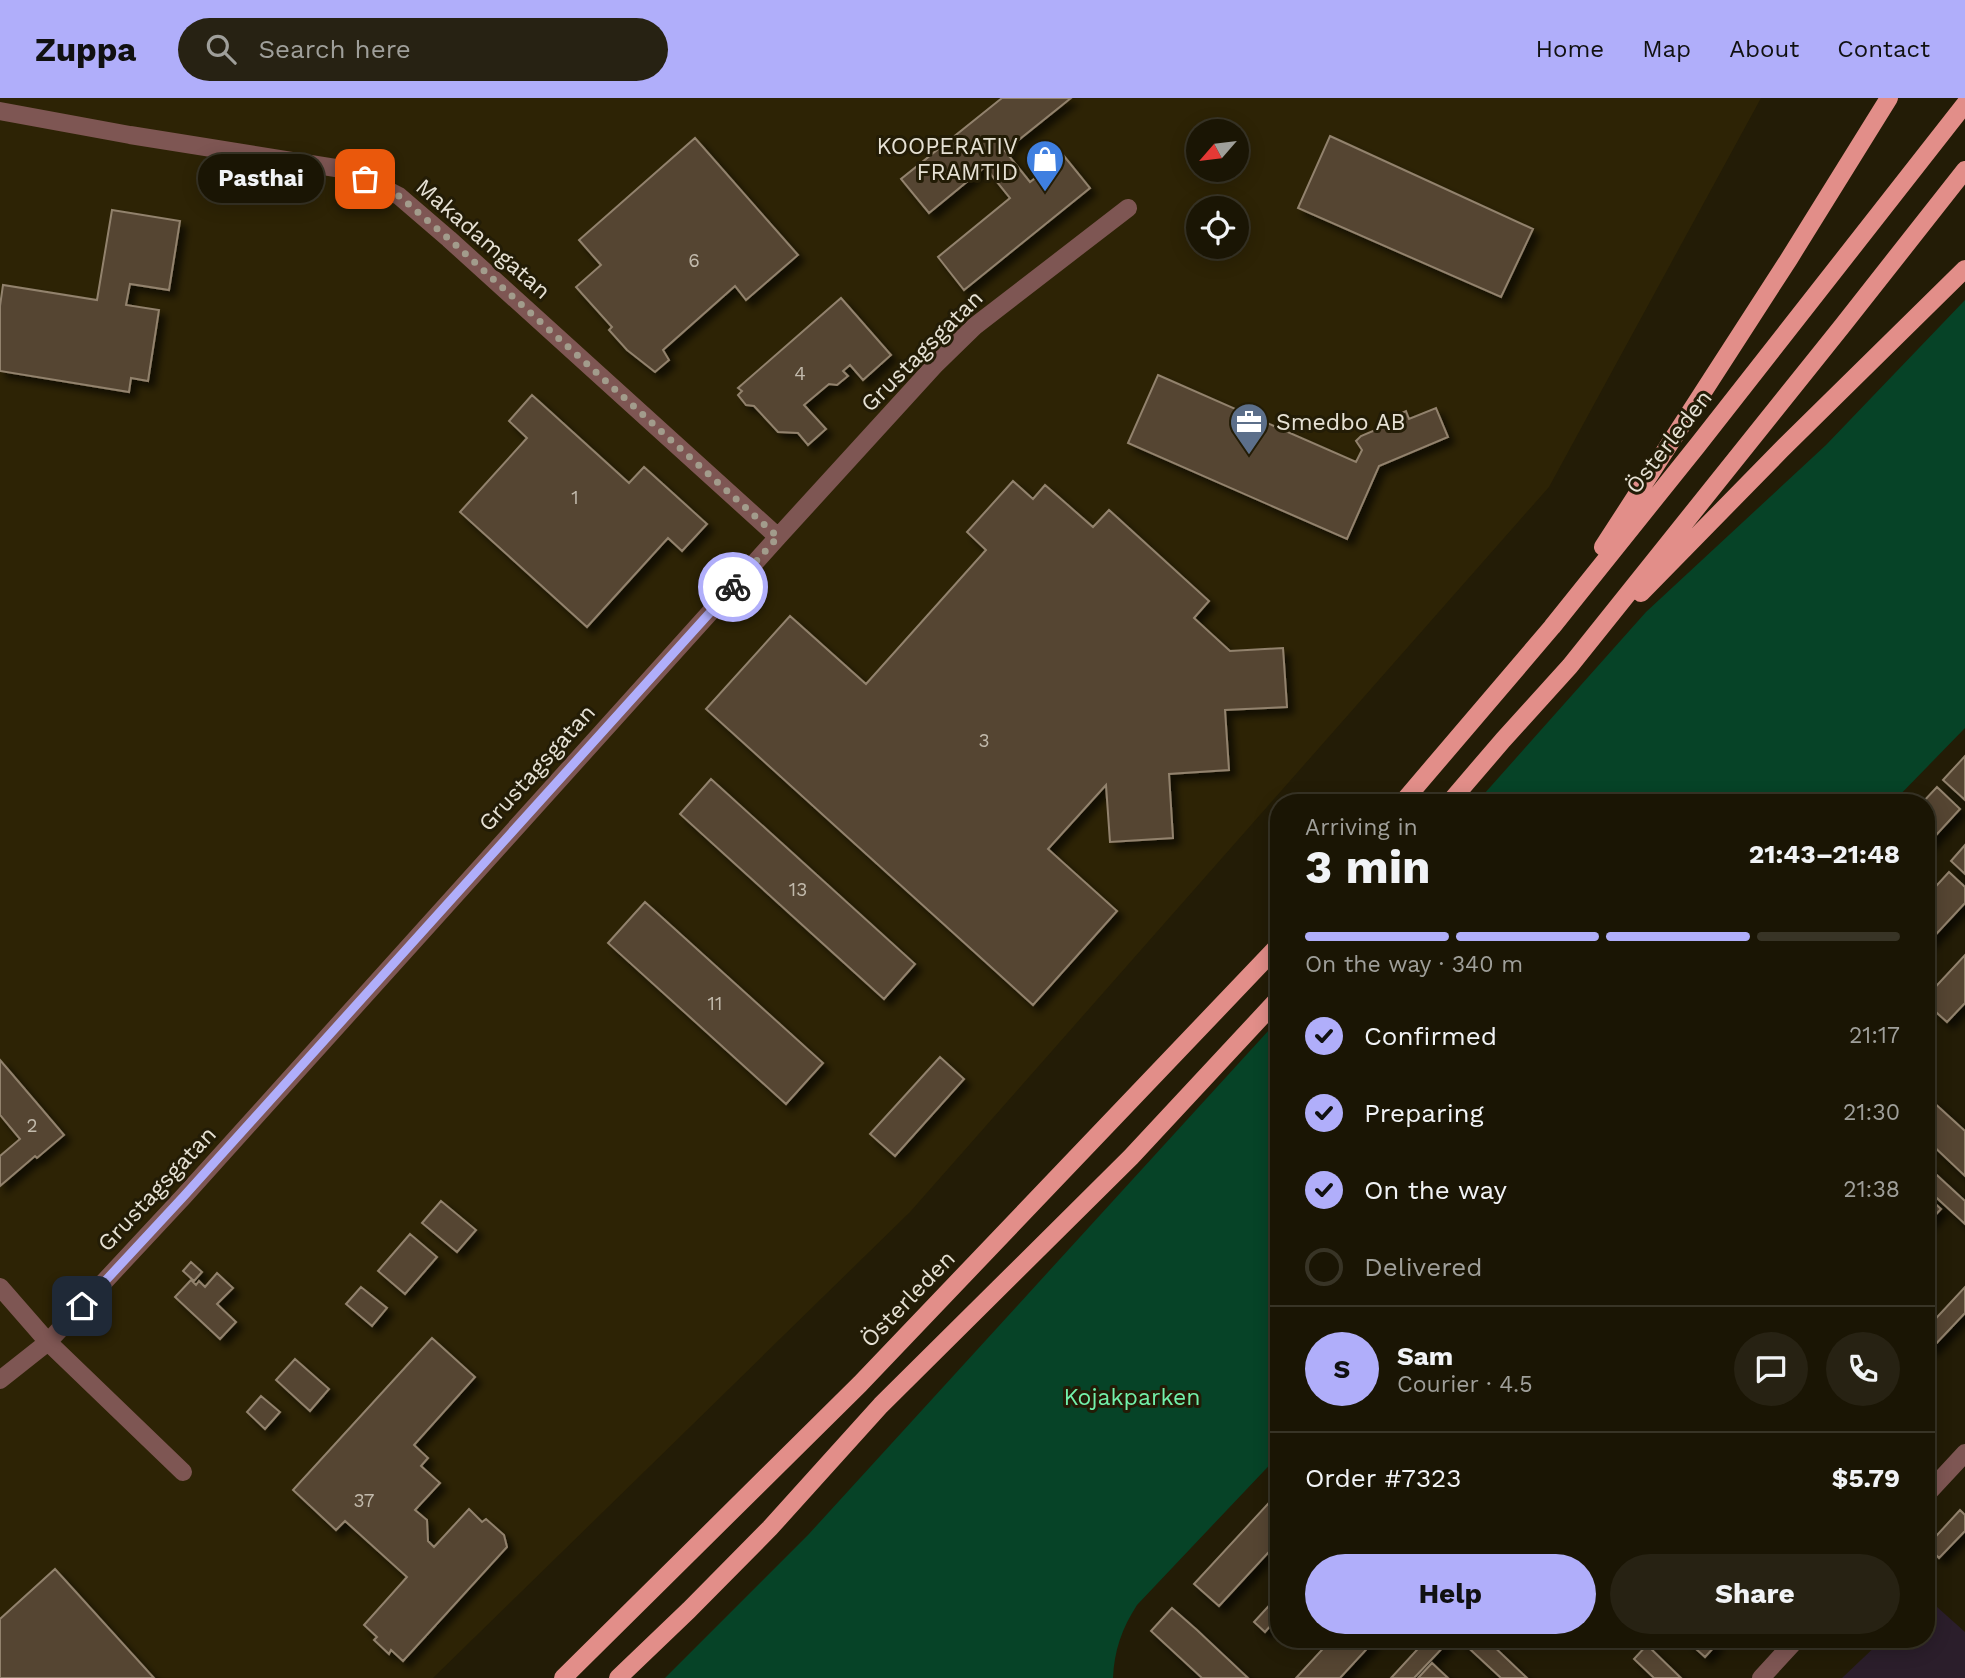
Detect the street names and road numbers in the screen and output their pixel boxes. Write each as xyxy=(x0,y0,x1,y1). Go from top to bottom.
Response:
street label: Makadamgatan xyxy=(410,173,556,305)
street label: Grustagsgatan xyxy=(856,285,988,417)
street label: Österleden xyxy=(1620,385,1718,499)
street label: Grustagsgatan xyxy=(473,699,601,837)
street label: Grustagsgatan xyxy=(92,1121,222,1257)
street label: Österleden xyxy=(855,1245,961,1353)

